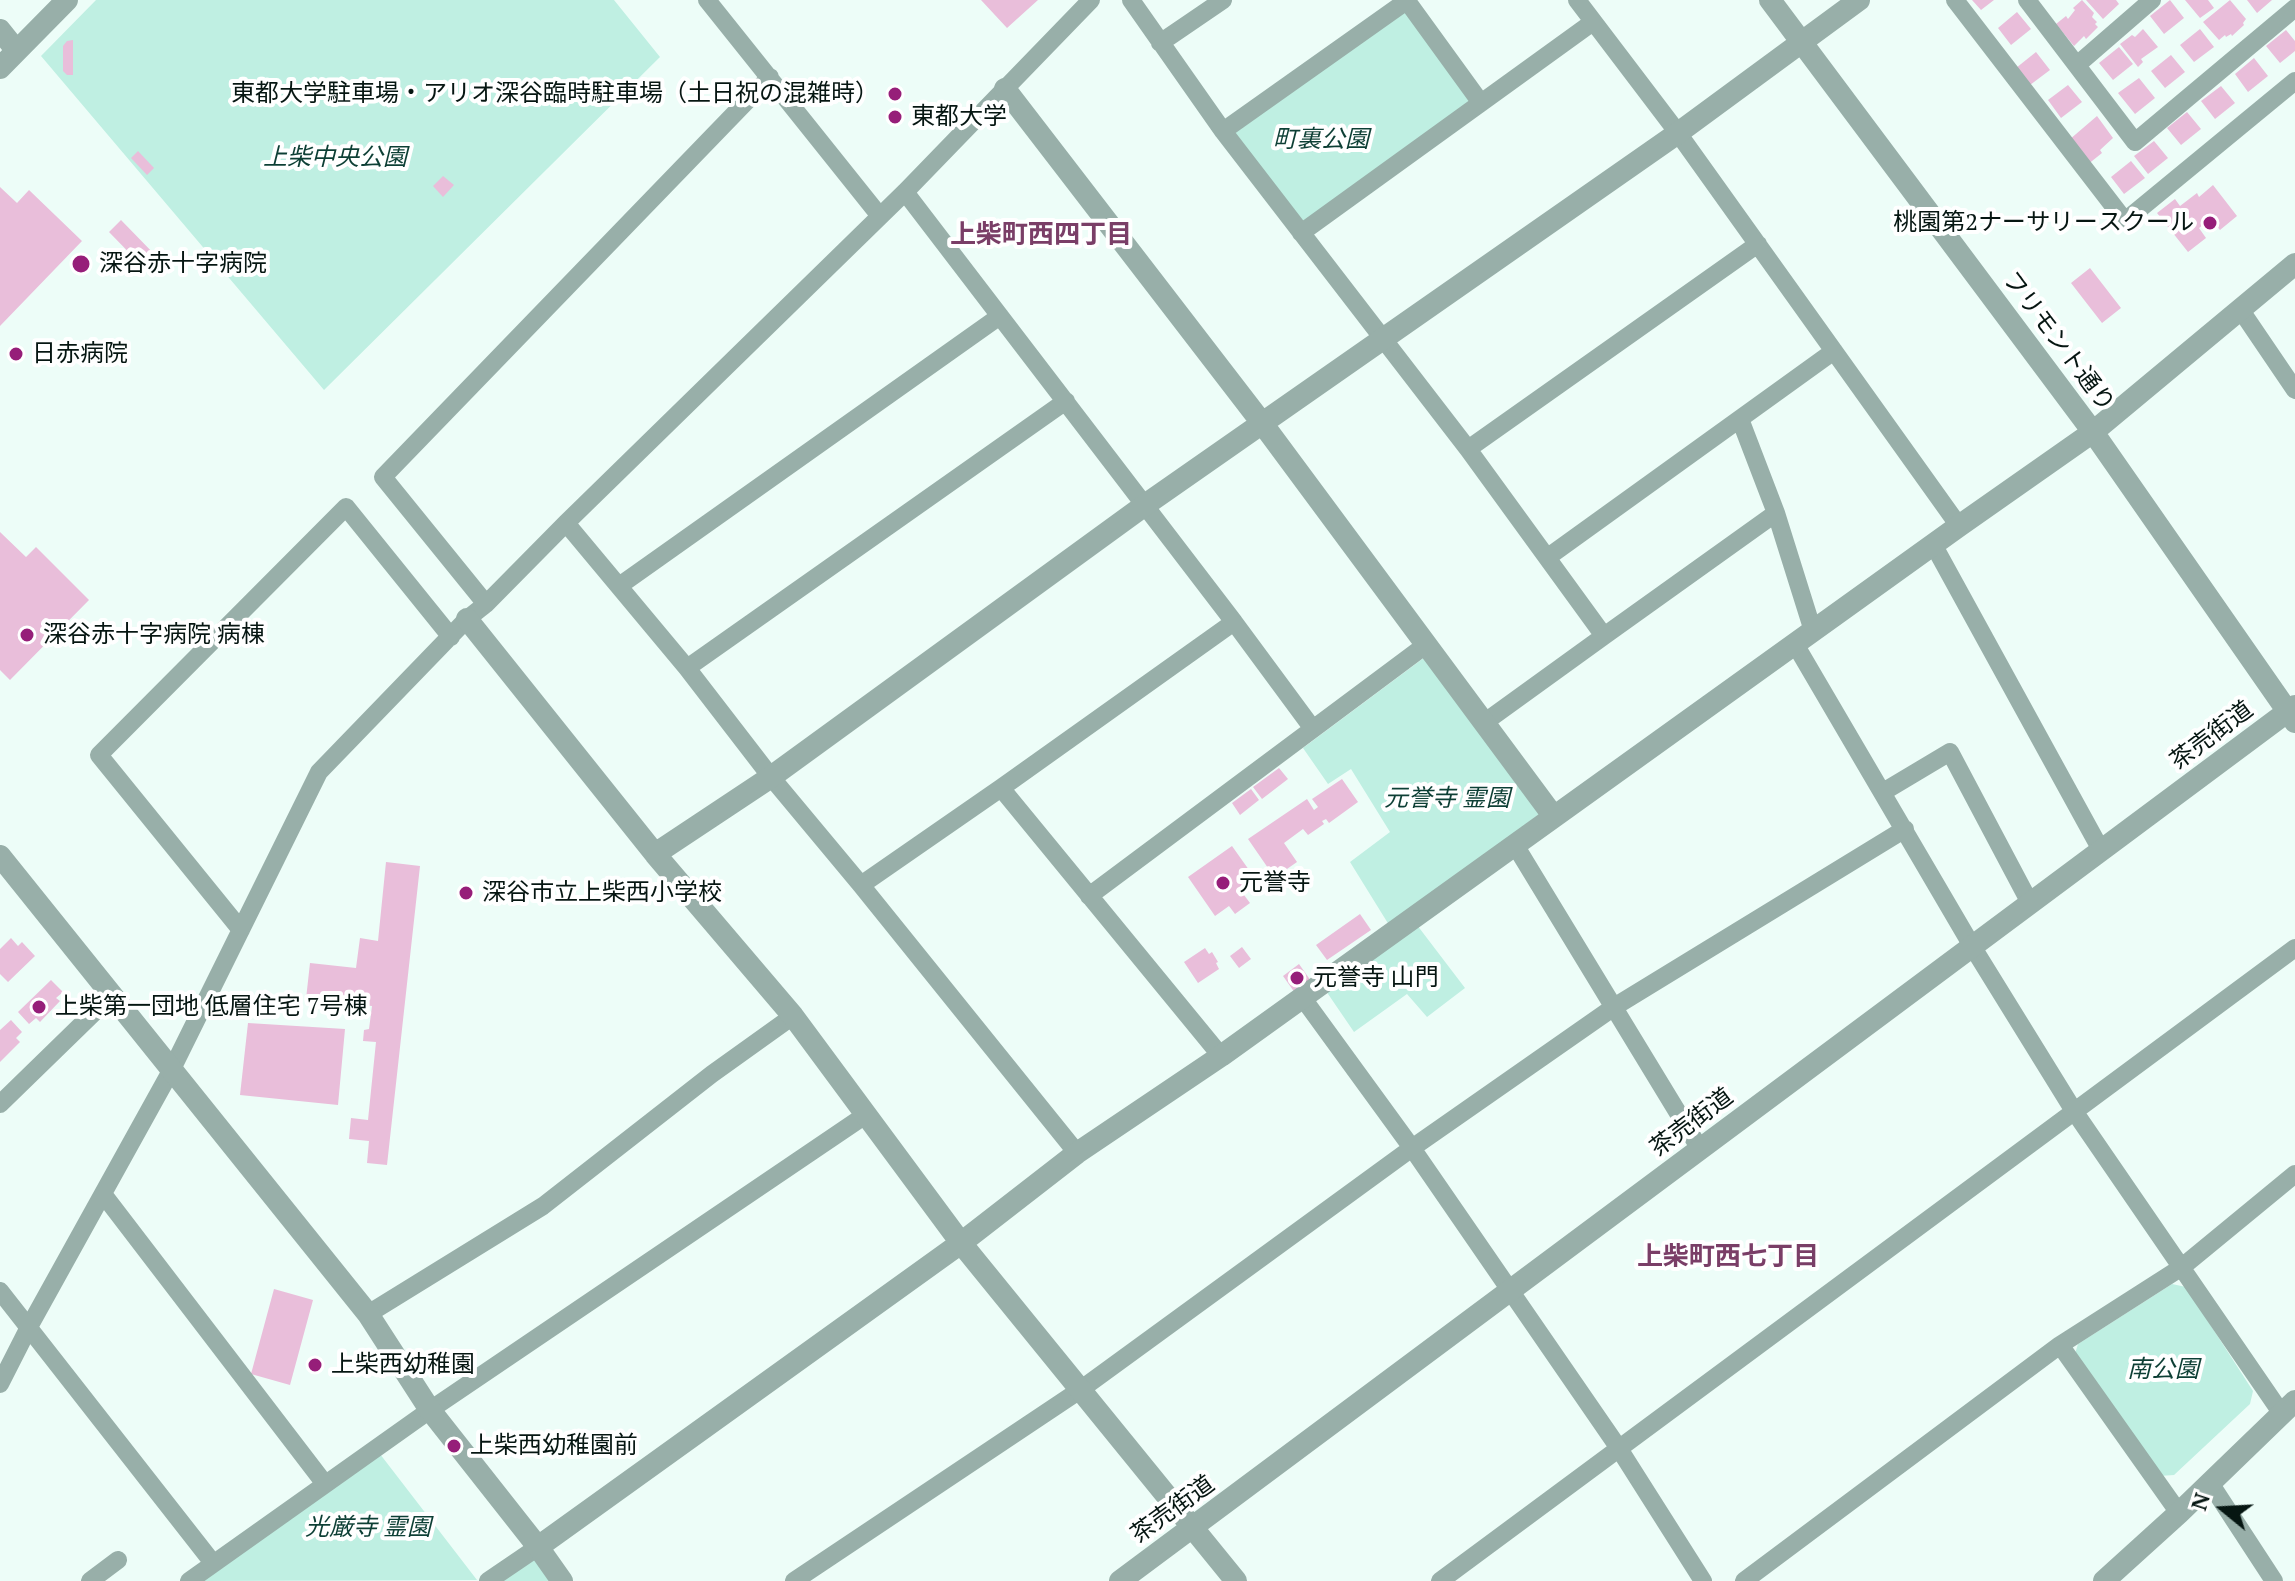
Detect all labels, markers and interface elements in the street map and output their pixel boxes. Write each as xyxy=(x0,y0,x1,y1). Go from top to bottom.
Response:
place label: 東都大学駐車場・アリオ深谷臨時駐車場（土日祝の混雑時） xyxy=(231,80,879,108)
marker: 東都大学駐車場・アリオ深谷臨時駐車場（土日祝の混雑時） xyxy=(886,85,904,103)
place label: 東都大学 xyxy=(911,103,1007,131)
marker: 東都大学 xyxy=(886,108,904,126)
park label: 町裏公園 xyxy=(1273,126,1369,154)
park label: 上柴中央公園 xyxy=(263,144,407,172)
place label: 桃園第2ナーサリースクール xyxy=(1893,209,2194,237)
marker: 桃園第2ナーサリースクール xyxy=(2201,214,2219,232)
district label: 上柴町西四丁目 xyxy=(950,220,1132,252)
place label: 深谷赤十字病院 xyxy=(99,250,267,278)
marker: 深谷赤十字病院 xyxy=(70,253,92,275)
street label: フリモント通り xyxy=(1996,266,2120,418)
place label: 日赤病院 xyxy=(32,340,128,368)
marker: 日赤病院 xyxy=(7,345,25,363)
place label: 深谷赤十字病院 病棟 xyxy=(43,621,265,649)
marker: 深谷赤十字病院 病棟 xyxy=(18,626,36,644)
street label: 茶売街道 xyxy=(2165,696,2259,776)
park label: 元誉寺 霊園 xyxy=(1384,785,1510,813)
place label: 元誉寺 xyxy=(1239,869,1311,897)
marker: 元誉寺 xyxy=(1214,874,1232,892)
place label: 深谷市立上柴西小学校 xyxy=(482,879,722,907)
marker: 深谷市立上柴西小学校 xyxy=(457,884,475,902)
place label: 元誉寺 山門 xyxy=(1313,964,1439,992)
marker: 元誉寺 山門 xyxy=(1288,969,1306,987)
place label: 上柴第一団地 低層住宅 7号棟 xyxy=(55,993,367,1021)
marker: 上柴第一団地 低層住宅 7号棟 xyxy=(30,998,48,1016)
street label: 茶売街道 xyxy=(1645,1083,1739,1163)
district label: 上柴町西七丁目 xyxy=(1637,1242,1819,1274)
place label: 上柴西幼稚園 xyxy=(331,1351,475,1379)
marker: 上柴西幼稚園 xyxy=(306,1356,324,1374)
park label: 南公園 xyxy=(2127,1356,2199,1384)
place label: 上柴西幼稚園前 xyxy=(470,1432,638,1460)
marker: 上柴西幼稚園前 xyxy=(445,1437,463,1455)
north arrow xyxy=(2183,1469,2263,1549)
street label: 茶売街道 xyxy=(1126,1470,1220,1550)
text: N xyxy=(2183,1489,2216,1514)
park label: 光厳寺 霊園 xyxy=(305,1514,431,1542)

